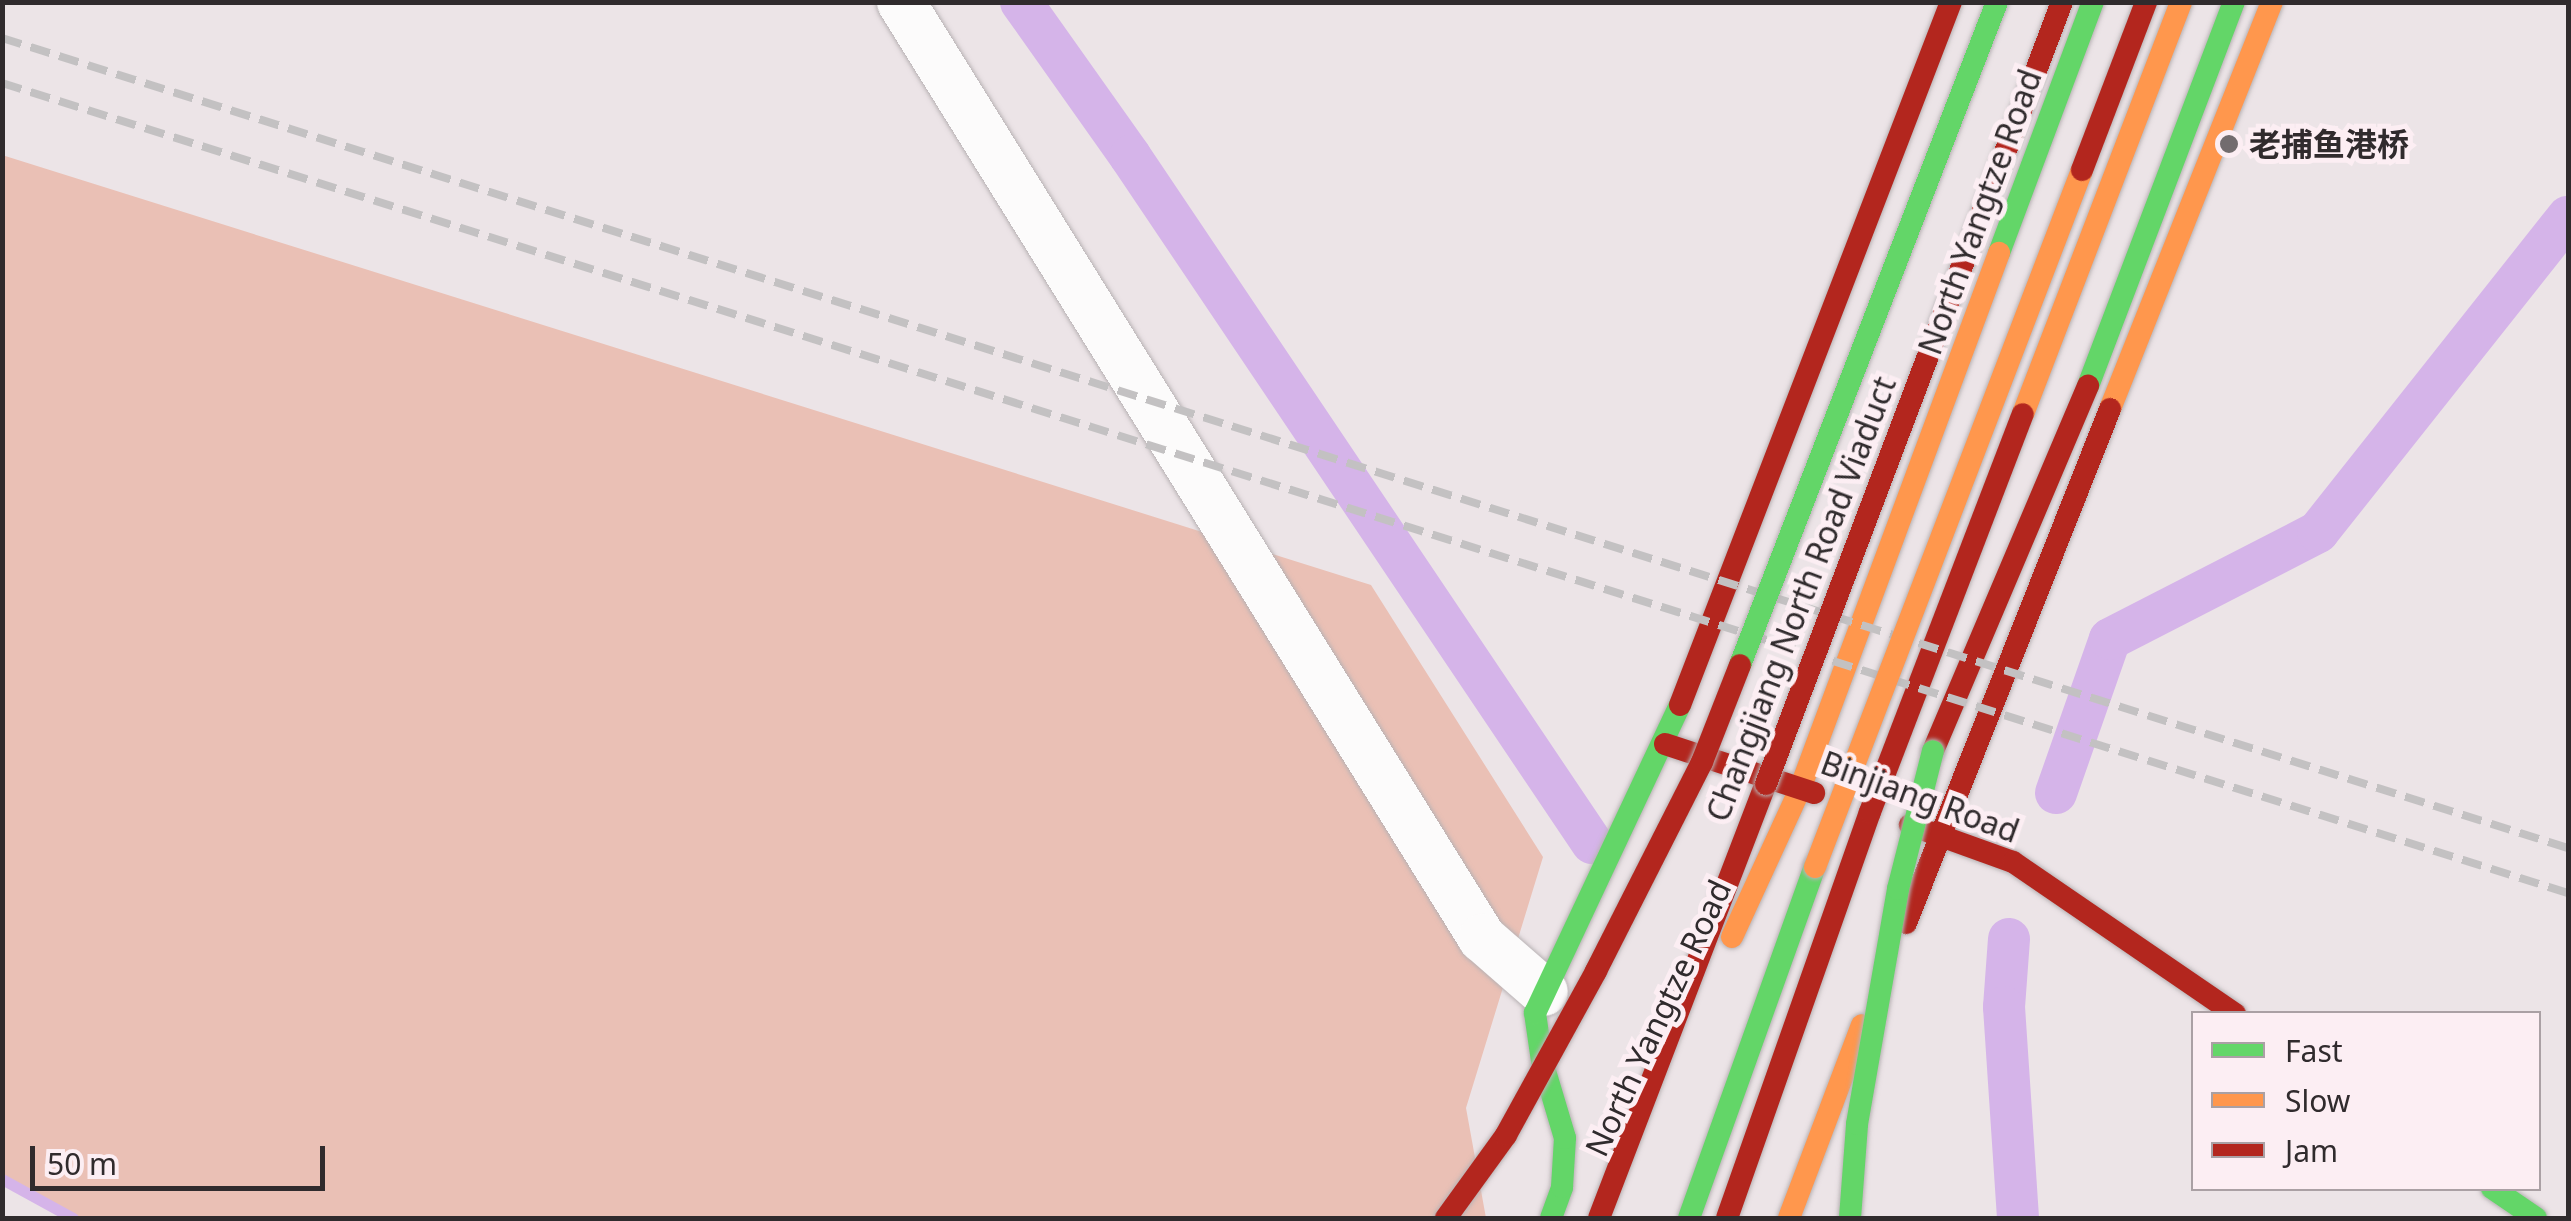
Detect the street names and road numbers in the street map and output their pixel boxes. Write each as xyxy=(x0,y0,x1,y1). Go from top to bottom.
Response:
street label: North Yangtze Road xyxy=(1911,64,2049,360)
street label: Changjiang North Road Viaduct xyxy=(1698,371,1904,827)
street label: Binjiang Road xyxy=(1816,743,2024,851)
street label: North Yangtze Road xyxy=(1577,874,1739,1162)

